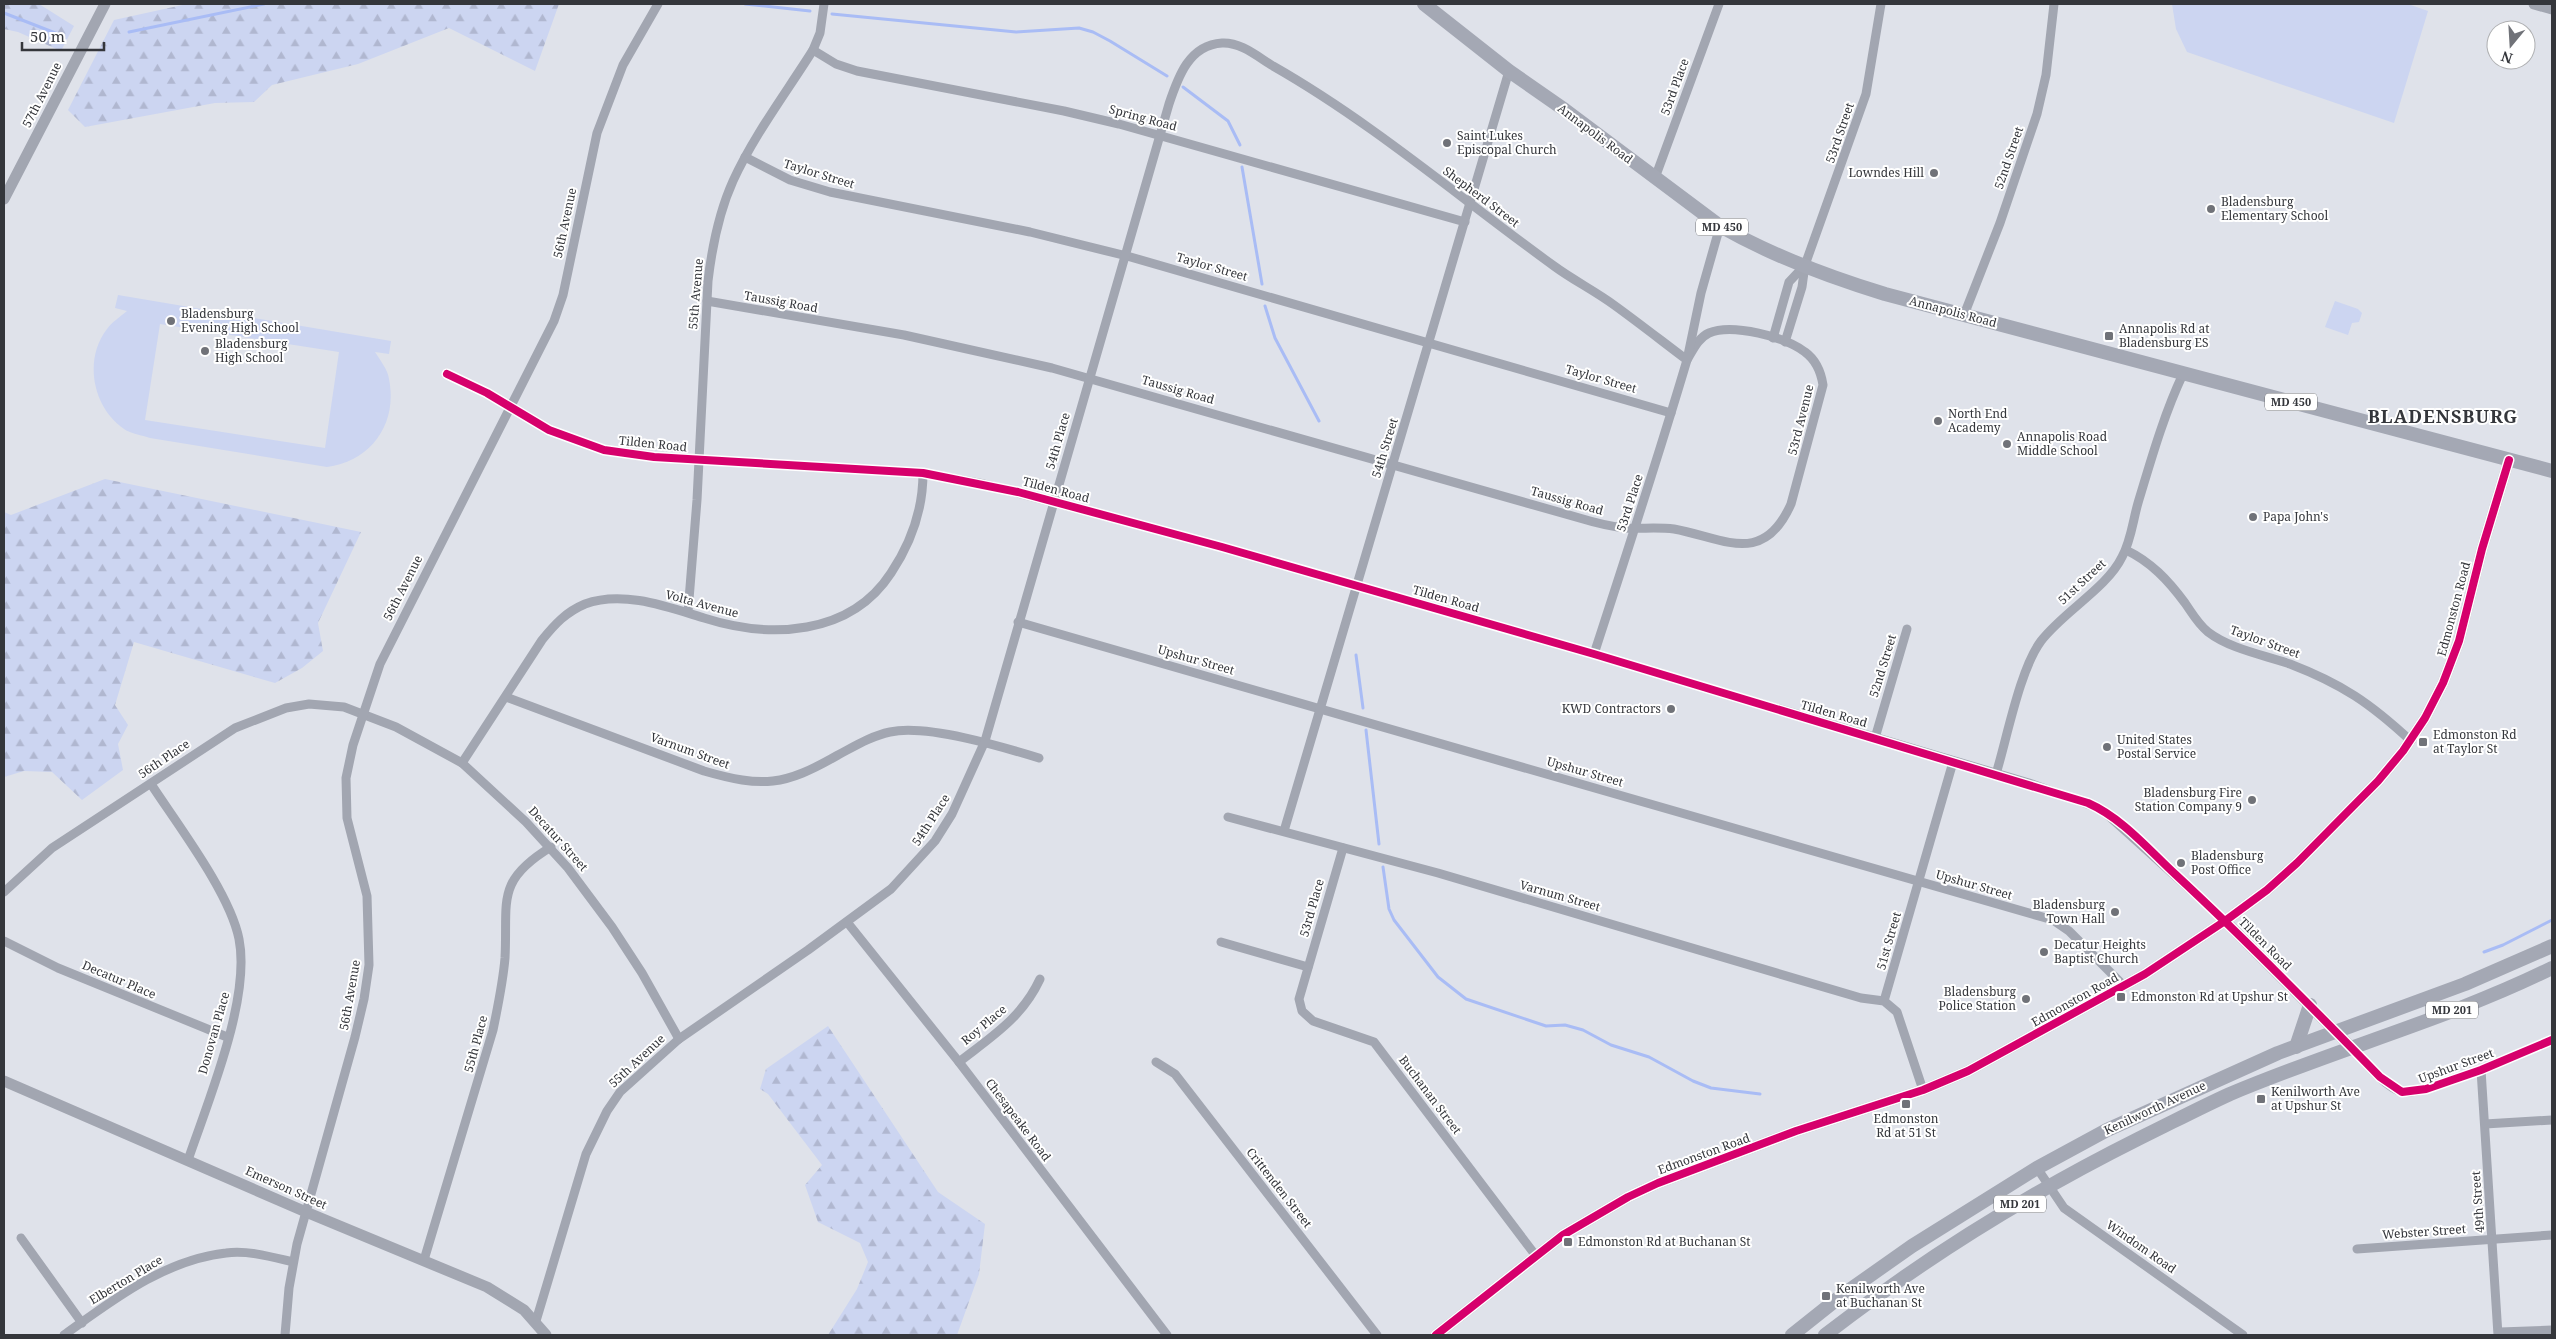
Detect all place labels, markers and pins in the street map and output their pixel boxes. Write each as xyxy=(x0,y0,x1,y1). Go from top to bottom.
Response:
place label: Saint Lukes Episcopal Church xyxy=(1457,127,1557,158)
marker: Saint Lukes Episcopal Church xyxy=(1441,137,1453,149)
place label: Lowndes Hill xyxy=(1848,164,1924,181)
marker: Lowndes Hill xyxy=(1928,167,1940,179)
place label: Bladensburg Elementary School xyxy=(2221,193,2329,224)
marker: Bladensburg Elementary School xyxy=(2205,203,2217,215)
place label: Bladensburg Evening High School xyxy=(181,305,299,336)
marker: Bladensburg Evening High School xyxy=(165,315,177,327)
place label: Annapolis Rd at Bladensburg ES xyxy=(2119,320,2209,351)
marker: Annapolis Rd at Bladensburg ES xyxy=(2103,330,2115,342)
place label: Bladensburg High School xyxy=(215,335,288,366)
marker: Bladensburg High School xyxy=(199,345,211,357)
place label: North End Academy xyxy=(1948,405,2008,436)
marker: North End Academy xyxy=(1932,415,1944,427)
place label: Annapolis Road Middle School xyxy=(2017,428,2108,459)
marker: Annapolis Road Middle School xyxy=(2001,438,2013,450)
place label: Papa John's xyxy=(2263,508,2328,525)
marker: Papa John's xyxy=(2247,511,2259,523)
place label: KWD Contractors xyxy=(1562,700,1661,717)
marker: KWD Contractors xyxy=(1665,703,1677,715)
place label: Edmonston Rd at Taylor St xyxy=(2433,726,2517,757)
place label: United States Postal Service xyxy=(2117,731,2196,762)
marker: Edmonston Rd at Taylor St xyxy=(2417,736,2429,748)
marker: United States Postal Service xyxy=(2101,741,2113,753)
place label: Bladensburg Fire Station Company 9 xyxy=(2135,784,2242,815)
marker: Bladensburg Fire Station Company 9 xyxy=(2246,794,2258,806)
place label: Bladensburg Post Office xyxy=(2191,847,2264,878)
marker: Bladensburg Post Office xyxy=(2175,857,2187,869)
place label: Bladensburg Town Hall xyxy=(2033,896,2106,927)
marker: Bladensburg Town Hall xyxy=(2109,906,2121,918)
place label: Decatur Heights Baptist Church xyxy=(2054,936,2146,967)
marker: Decatur Heights Baptist Church xyxy=(2038,946,2050,958)
place label: Bladensburg Police Station xyxy=(1939,983,2017,1014)
place label: Edmonston Rd at Upshur St xyxy=(2131,988,2288,1005)
marker: Edmonston Rd at Upshur St xyxy=(2115,991,2127,1003)
marker: Bladensburg Police Station xyxy=(2020,993,2032,1005)
place label: Kenilworth Ave at Upshur St xyxy=(2271,1083,2360,1114)
marker: Kenilworth Ave at Upshur St xyxy=(2255,1093,2267,1105)
marker: Edmonston Rd at 51 St xyxy=(1900,1098,1912,1110)
place label: Edmonston Rd at 51 St xyxy=(1873,1110,1939,1141)
place label: Edmonston Rd at Buchanan St xyxy=(1578,1233,1751,1250)
marker: Edmonston Rd at Buchanan St xyxy=(1562,1236,1574,1248)
place label: Kenilworth Ave at Buchanan St xyxy=(1836,1280,1925,1311)
marker: Kenilworth Ave at Buchanan St xyxy=(1820,1290,1832,1302)

